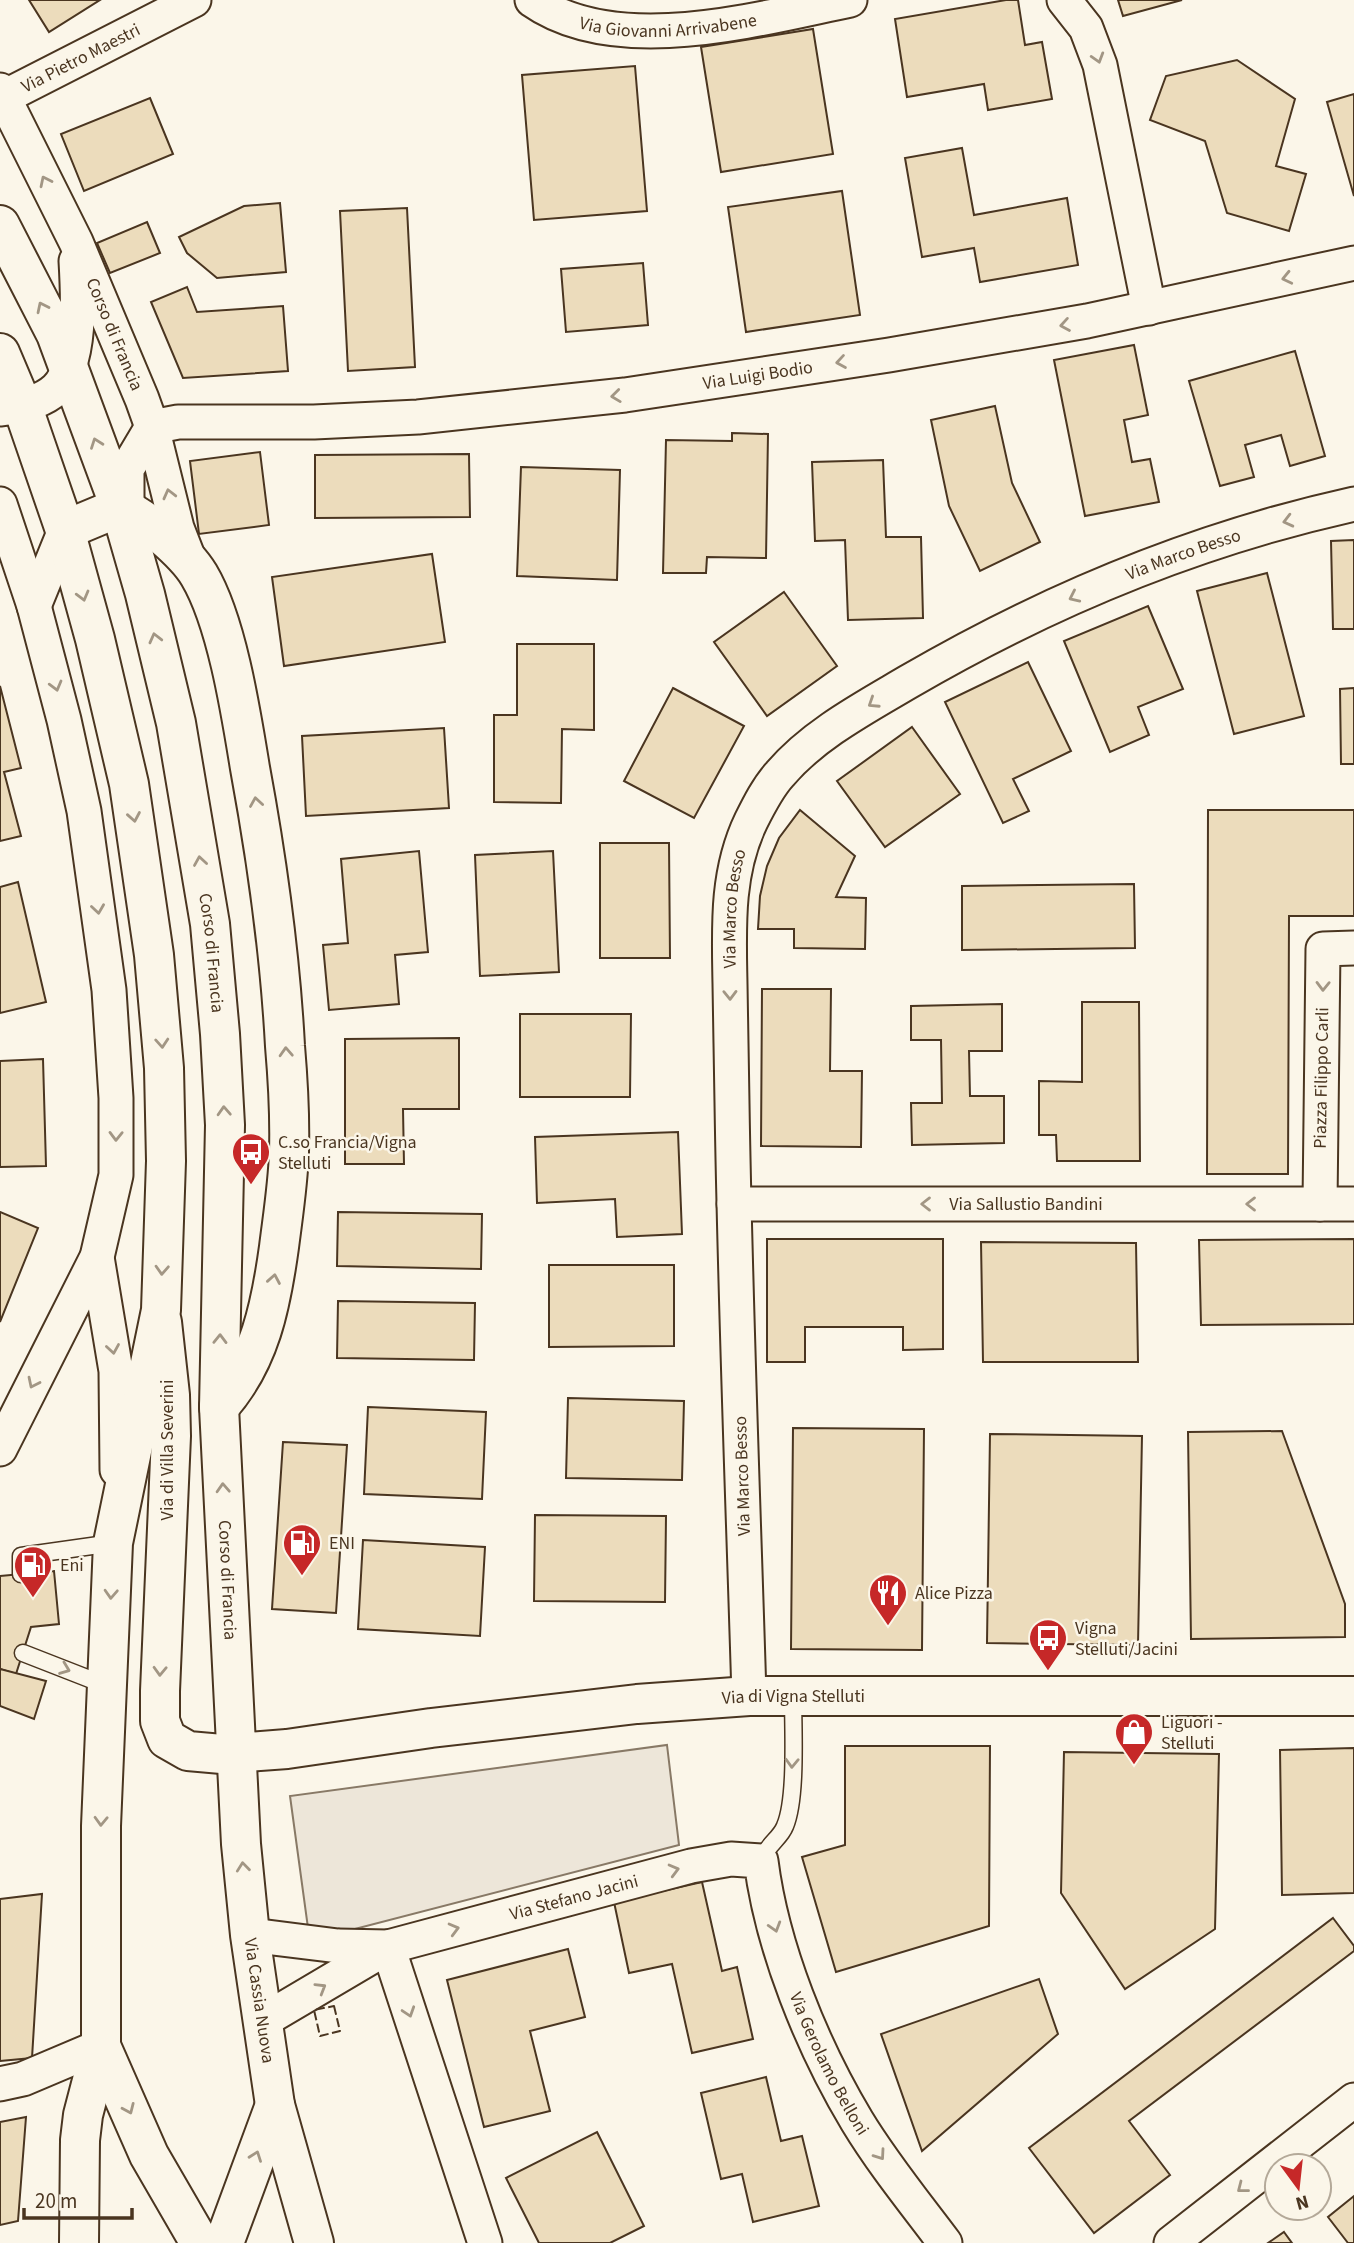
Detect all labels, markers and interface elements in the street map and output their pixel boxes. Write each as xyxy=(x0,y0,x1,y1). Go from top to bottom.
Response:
street label: Via Giovanni Arrivabene xyxy=(577,8,759,44)
street label: Via Pietro Maestri xyxy=(17,18,145,99)
one-way arrow xyxy=(1089,52,1104,64)
one-way arrow xyxy=(40,176,54,188)
one-way arrow xyxy=(1282,269,1294,284)
street label: Corso di Francia xyxy=(79,274,149,395)
one-way arrow xyxy=(37,302,51,314)
one-way arrow xyxy=(1059,316,1071,331)
street label: Via Luigi Bodio xyxy=(701,355,814,396)
one-way arrow xyxy=(835,355,846,370)
one-way arrow xyxy=(610,389,621,404)
one-way arrow xyxy=(90,438,104,450)
one-way arrow xyxy=(163,488,177,500)
one-way arrow xyxy=(1282,513,1294,527)
street label: Via Marco Besso xyxy=(1122,523,1244,587)
one-way arrow xyxy=(1068,589,1081,603)
one-way arrow xyxy=(75,590,89,602)
one-way arrow xyxy=(149,632,163,644)
one-way arrow xyxy=(48,680,62,692)
one-way arrow xyxy=(867,695,880,708)
one-way arrow xyxy=(249,796,264,808)
one-way arrow xyxy=(126,811,141,823)
street label: Via Marco Besso xyxy=(717,846,753,969)
one-way arrow xyxy=(193,855,208,866)
street label: Corso di Francia xyxy=(192,891,230,1014)
one-way arrow xyxy=(91,904,106,915)
one-way arrow xyxy=(1315,981,1331,992)
one-way arrow xyxy=(722,990,738,1001)
street label: Piazza Filippo Carli xyxy=(1308,1007,1335,1149)
one-way arrow xyxy=(154,1038,169,1049)
one-way arrow xyxy=(279,1047,294,1058)
one-way arrow xyxy=(217,1105,232,1116)
place label: C.so Francia/Vigna Stelluti xyxy=(278,1130,417,1176)
one-way arrow xyxy=(108,1131,124,1142)
bus stop icon: C.so Francia/Vigna Stelluti xyxy=(230,1131,272,1186)
street label: Via Sallustio Bandini xyxy=(949,1192,1103,1217)
one-way arrow xyxy=(920,1196,931,1212)
one-way arrow xyxy=(1246,1196,1256,1212)
one-way arrow xyxy=(155,1265,170,1276)
one-way arrow xyxy=(266,1273,281,1285)
one-way arrow xyxy=(213,1333,228,1344)
one-way arrow xyxy=(105,1343,120,1355)
one-way arrow xyxy=(27,1376,41,1388)
street label: Via di Villa Severini xyxy=(155,1380,180,1520)
street label: Via Marco Besso xyxy=(728,1416,757,1536)
one-way arrow xyxy=(216,1483,231,1494)
street label: Corso di Francia xyxy=(212,1519,243,1641)
fuel station icon: ENI xyxy=(281,1522,323,1577)
place label: ENI xyxy=(329,1531,355,1556)
fuel station icon: Eni xyxy=(12,1544,54,1599)
place label: Eni xyxy=(60,1553,84,1578)
restaurant icon: Alice Pizza xyxy=(867,1572,909,1627)
place label: Alice Pizza xyxy=(915,1581,993,1606)
one-way arrow xyxy=(103,1589,118,1600)
place label: Vigna Stelluti/Jacini xyxy=(1075,1616,1178,1662)
bus stop icon: Vigna Stelluti/Jacini xyxy=(1027,1617,1069,1672)
one-way arrow xyxy=(58,1660,70,1674)
one-way arrow xyxy=(153,1666,168,1677)
street label: Via di Vigna Stelluti xyxy=(721,1684,865,1711)
place label: Liguori - Stelluti xyxy=(1161,1710,1223,1756)
shop icon: Liguori - Stelluti xyxy=(1113,1711,1155,1766)
one-way arrow xyxy=(785,1758,800,1769)
one-way arrow xyxy=(94,1816,109,1827)
one-way arrow xyxy=(236,1861,251,1872)
one-way arrow xyxy=(668,1864,680,1879)
street label: Via Stefano Jacini xyxy=(507,1869,641,1927)
one-way arrow xyxy=(767,1921,782,1933)
one-way arrow xyxy=(448,1923,460,1938)
street label: Via Cassia Nuova xyxy=(238,1936,281,2065)
one-way arrow xyxy=(313,1983,326,1996)
street label: Via Gerolamo Belloni xyxy=(783,1989,875,2140)
one-way arrow xyxy=(401,2005,415,2018)
one-way arrow xyxy=(121,2101,135,2114)
one-way arrow xyxy=(872,2147,884,2160)
one-way arrow xyxy=(248,2151,262,2163)
north arrow xyxy=(1263,2152,1333,2222)
scale bar xyxy=(24,2176,133,2220)
one-way arrow xyxy=(1238,2179,1250,2192)
text: 20 m xyxy=(35,2186,77,2216)
text: N xyxy=(1292,2187,1312,2217)

